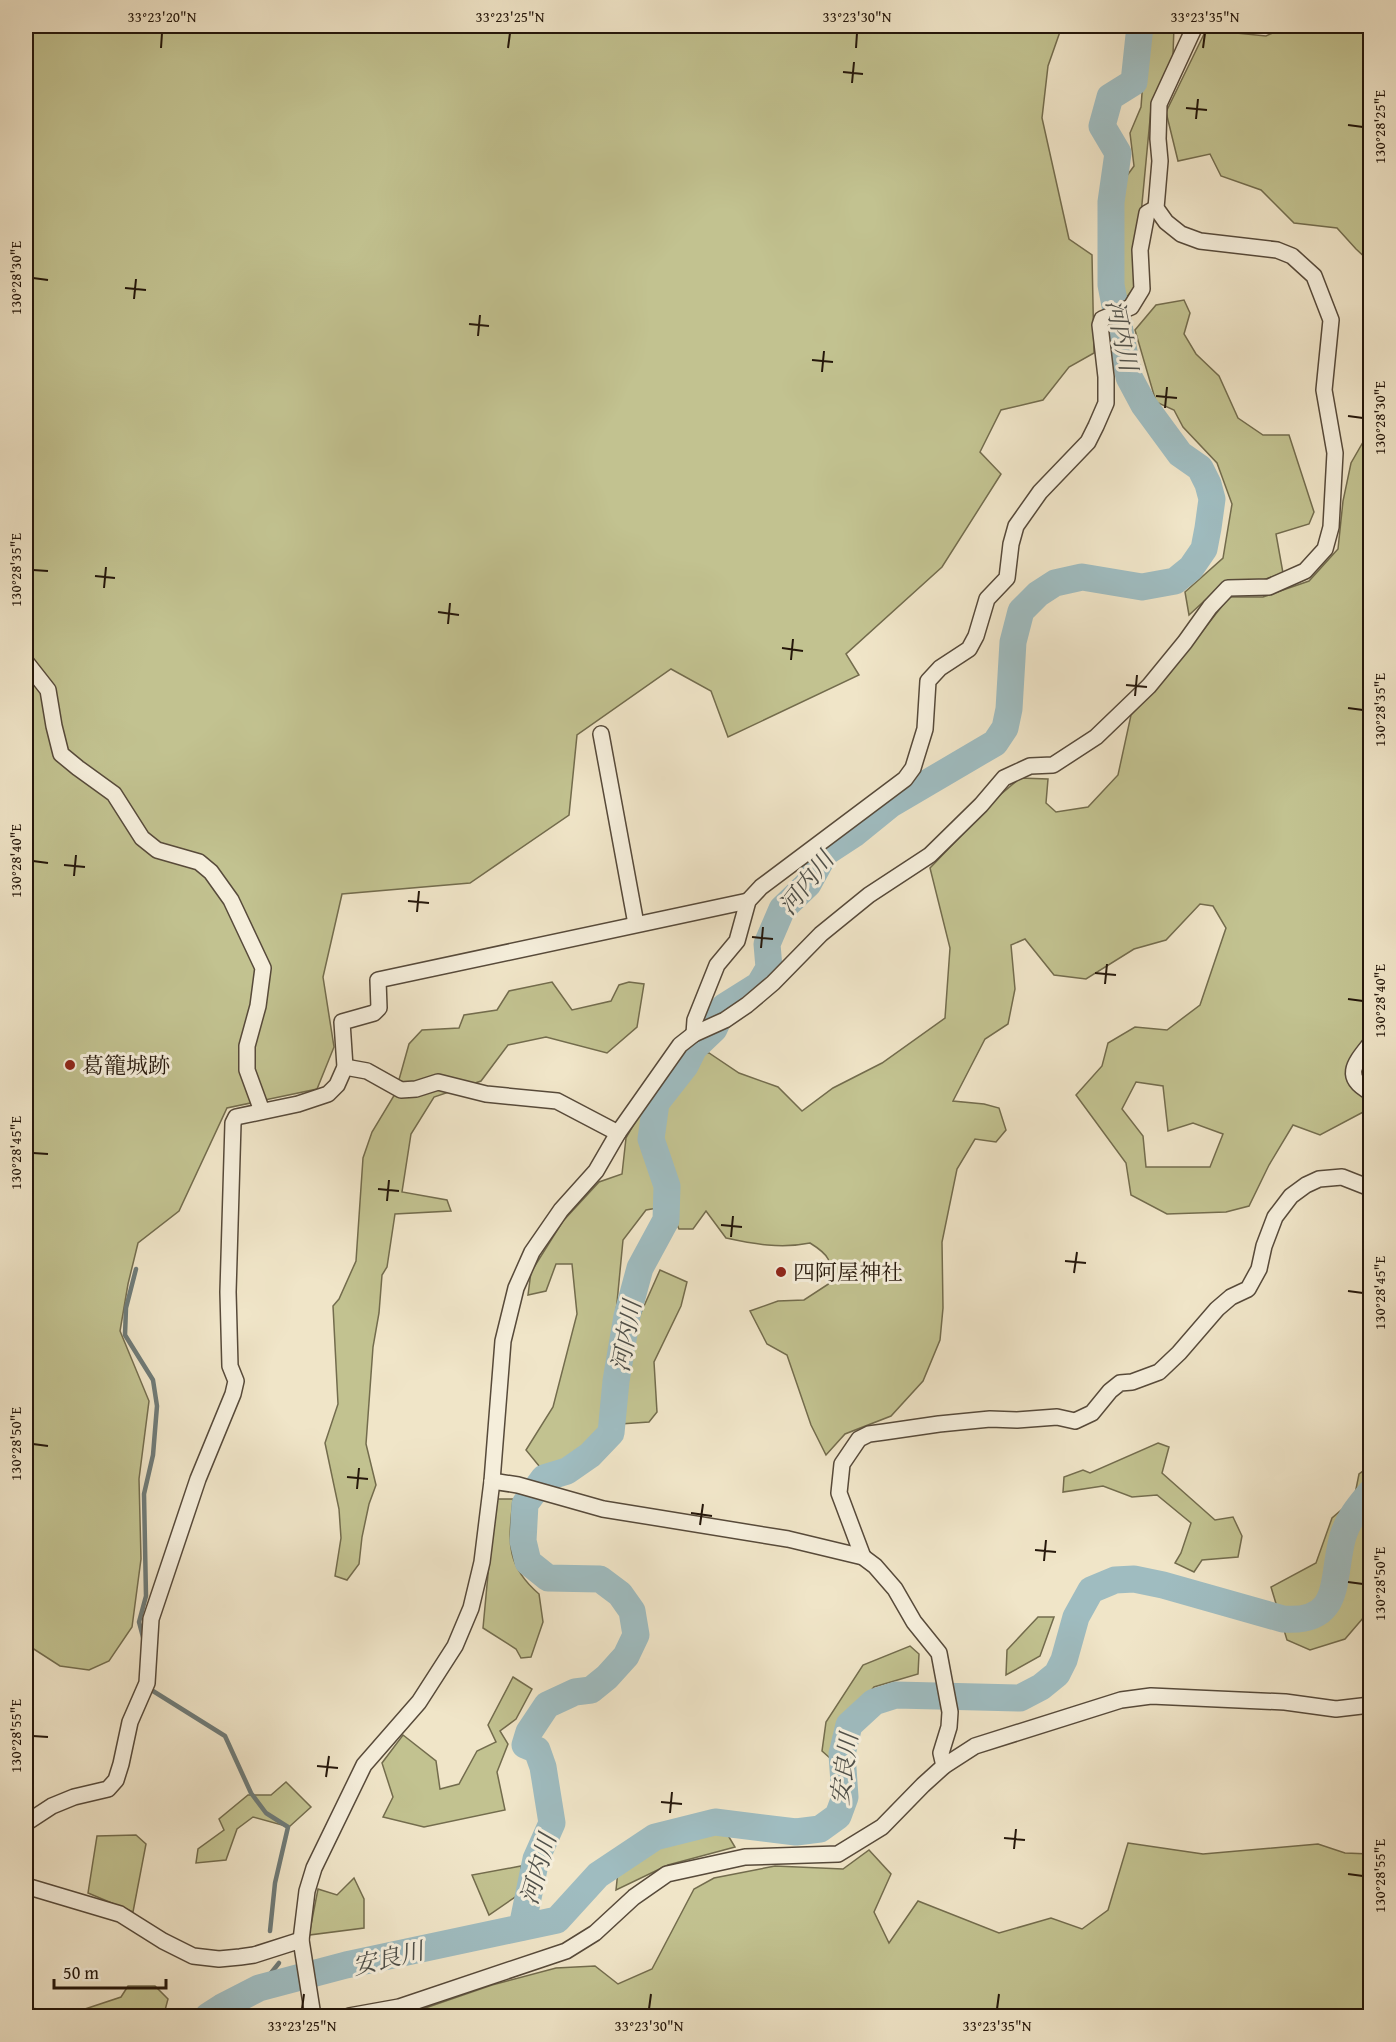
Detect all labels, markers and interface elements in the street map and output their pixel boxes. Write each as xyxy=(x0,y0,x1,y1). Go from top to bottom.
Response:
text: 33°23'20"N xyxy=(128,6,197,27)
text: 33°23'25"N xyxy=(476,6,545,27)
text: 33°23'30"N xyxy=(823,6,892,27)
text: 33°23'35"N xyxy=(1171,6,1240,27)
text: 130°28'25"E xyxy=(1369,90,1390,164)
text: 130°28'30"E xyxy=(5,241,26,315)
water label: 河内川 xyxy=(1097,296,1147,377)
text: 130°28'30"E xyxy=(1369,381,1390,455)
text: 130°28'35"E xyxy=(5,533,26,607)
text: 130°28'35"E xyxy=(1369,673,1390,747)
text: 130°28'40"E xyxy=(5,824,26,898)
water label: 河内川 xyxy=(770,841,844,922)
text: 130°28'40"E xyxy=(1369,964,1390,1038)
place label: 葛籠城跡 xyxy=(82,1049,170,1081)
marker: 葛籠城跡 xyxy=(63,1058,77,1072)
text: 130°28'45"E xyxy=(5,1116,26,1190)
place label: 四阿屋神社 xyxy=(793,1256,903,1288)
text: 130°28'45"E xyxy=(1369,1256,1390,1330)
marker: 四阿屋神社 xyxy=(774,1265,788,1279)
water label: 河内川 xyxy=(603,1295,650,1374)
text: 130°28'50"E xyxy=(5,1407,26,1481)
text: 130°28'50"E xyxy=(1369,1547,1390,1621)
text: 130°28'55"E xyxy=(5,1699,26,1773)
water label: 安良川 xyxy=(822,1728,867,1807)
water label: 河内川 xyxy=(511,1827,566,1908)
text: 130°28'55"E xyxy=(1369,1839,1390,1913)
water label: 安良川 xyxy=(349,1932,430,1983)
scale bar xyxy=(54,1952,166,1990)
text: 50 m xyxy=(63,1959,99,1986)
text: 33°23'25"N xyxy=(268,2015,337,2036)
text: 33°23'30"N xyxy=(615,2015,684,2036)
text: 33°23'35"N xyxy=(963,2015,1032,2036)

